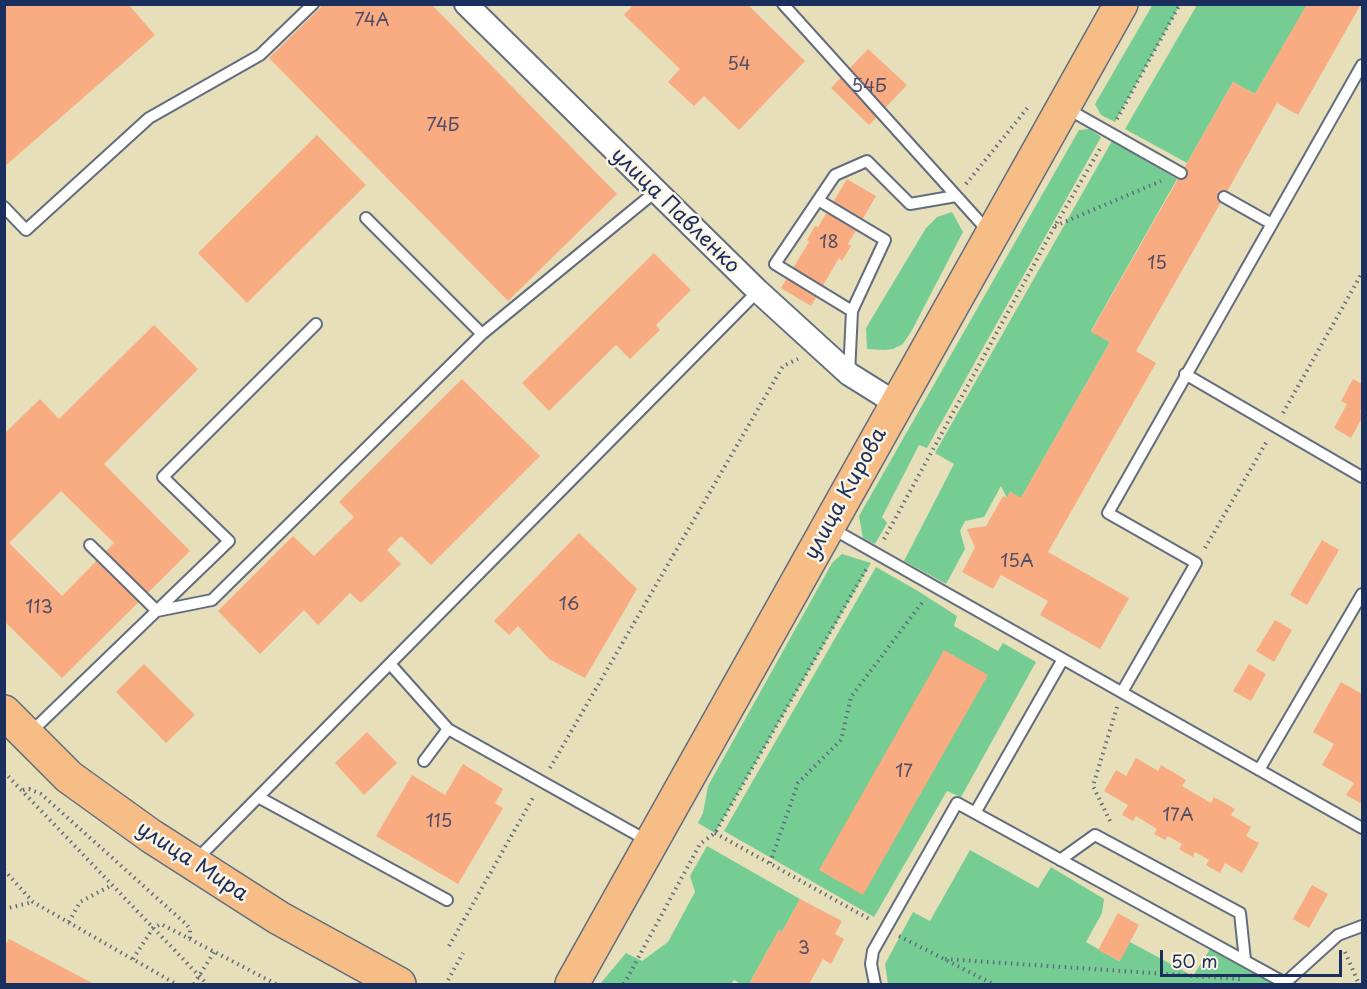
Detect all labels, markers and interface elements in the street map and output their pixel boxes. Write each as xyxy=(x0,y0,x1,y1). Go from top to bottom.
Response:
house number: 74А xyxy=(354,10,390,32)
house number: 54 xyxy=(727,54,751,76)
house number: 54Б xyxy=(851,76,887,98)
house number: 74Б xyxy=(426,115,460,137)
street label: улица Павленко xyxy=(605,143,745,279)
house number: 18 xyxy=(819,232,839,254)
house number: 15 xyxy=(1147,253,1167,275)
street label: улица Кирова xyxy=(799,424,893,564)
house number: 15А xyxy=(1000,551,1034,573)
house number: 16 xyxy=(559,594,579,616)
house number: 113 xyxy=(25,597,53,619)
house number: 17 xyxy=(895,761,913,783)
house number: 17А xyxy=(1162,805,1194,827)
house number: 115 xyxy=(426,811,452,833)
street label: улица Мира xyxy=(132,817,252,907)
house number: 3 xyxy=(798,938,810,960)
scale bar xyxy=(1163,938,1344,976)
text: 50 m xyxy=(1171,947,1218,974)

